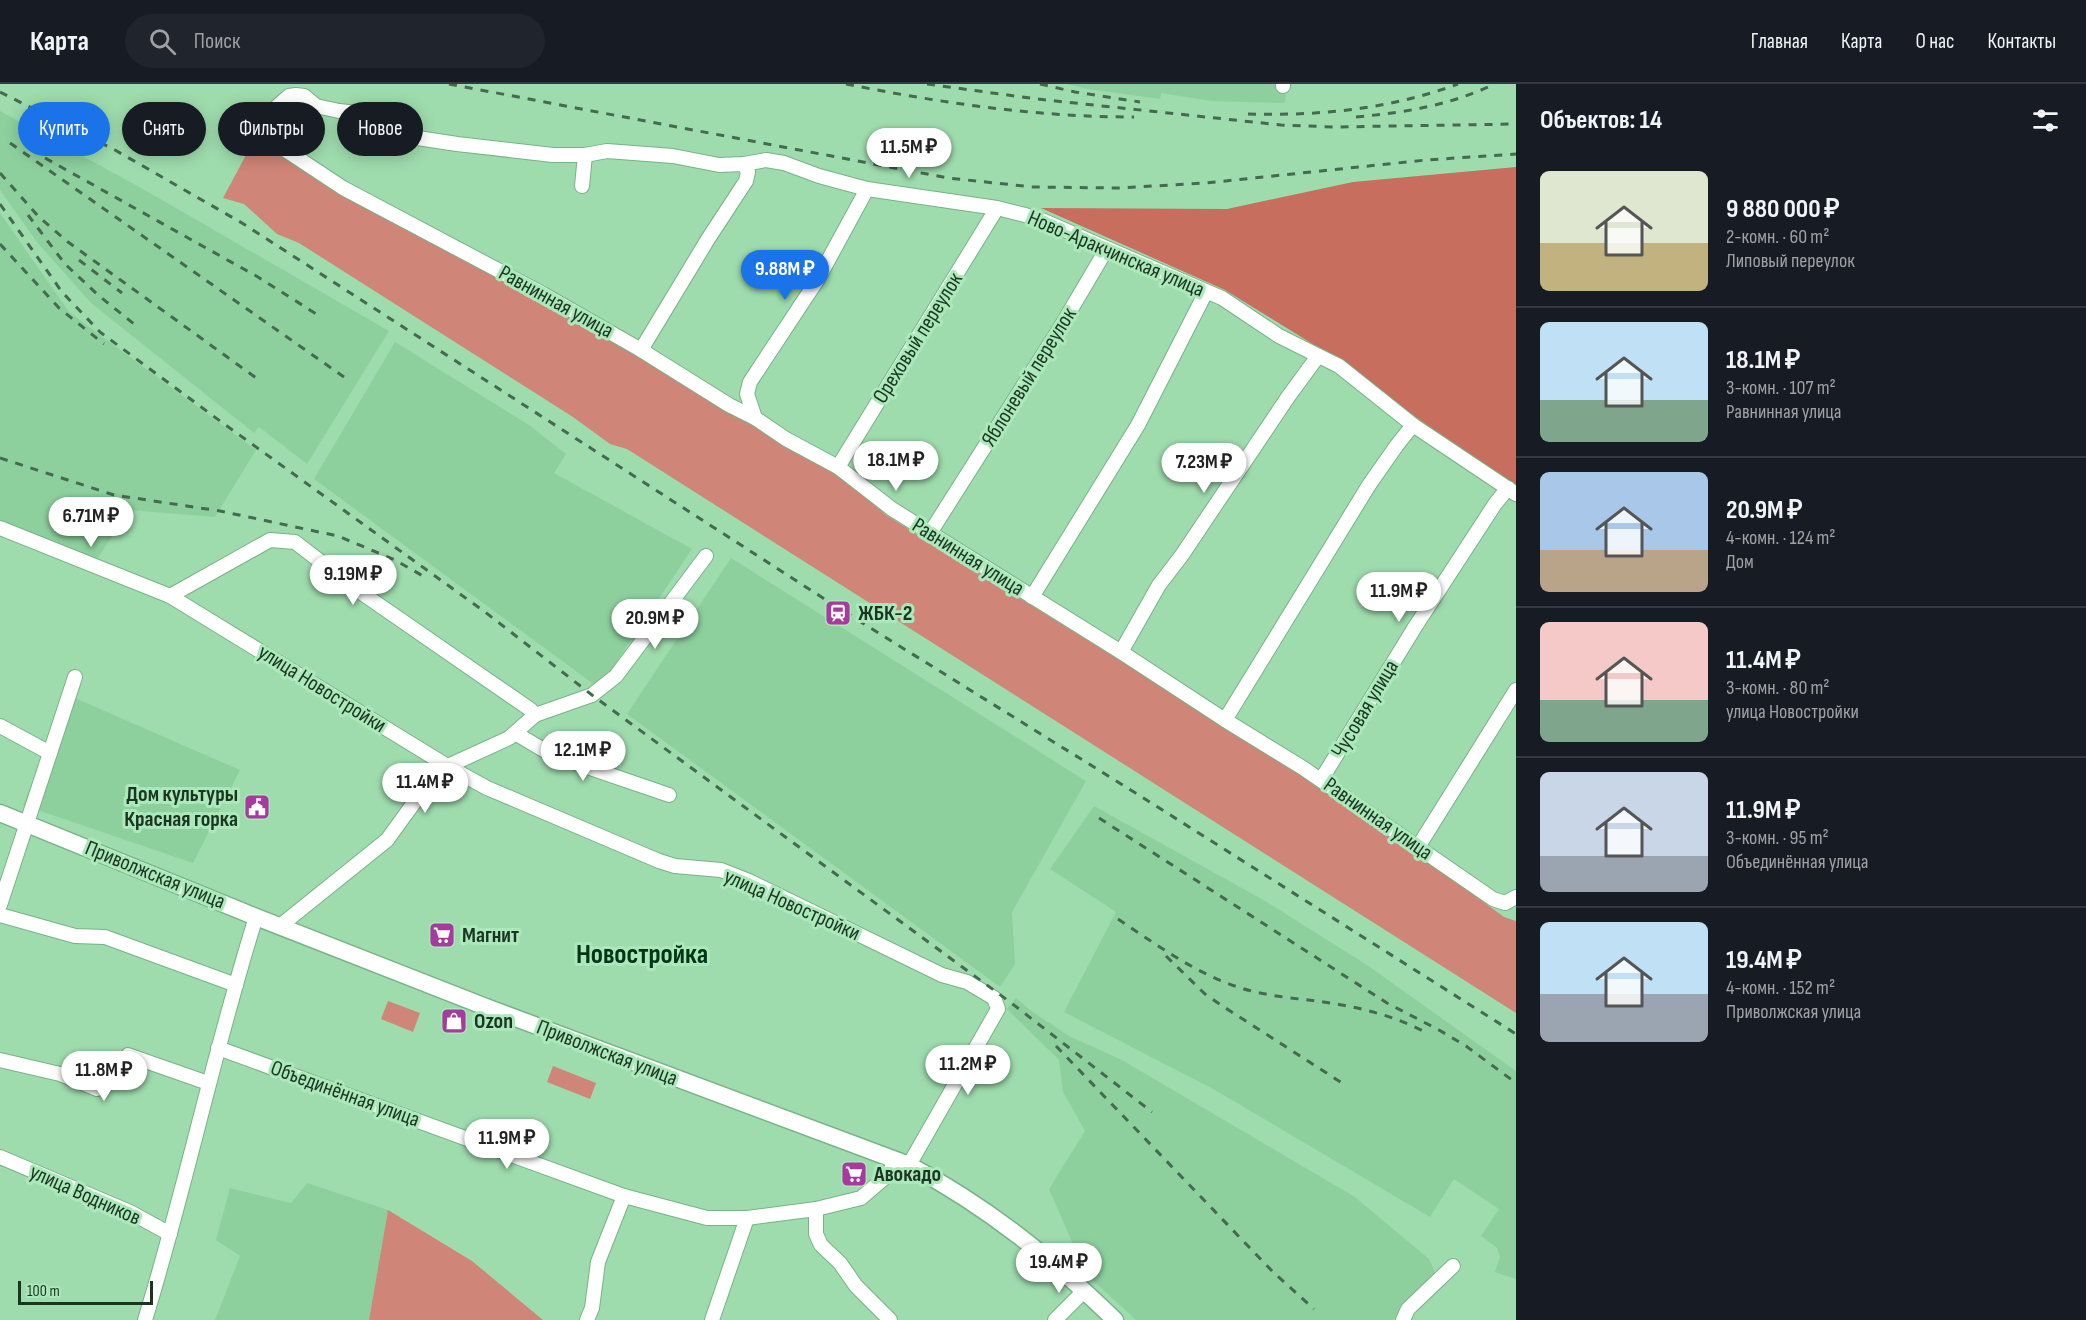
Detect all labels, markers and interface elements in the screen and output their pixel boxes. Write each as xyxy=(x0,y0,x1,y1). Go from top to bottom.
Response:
search box xyxy=(125,14,545,68)
text: Карта xyxy=(30,25,89,58)
icon: search xyxy=(146,25,179,58)
text: Поиск xyxy=(194,28,240,55)
text: Главная xyxy=(1751,29,1808,54)
text: Карта xyxy=(1841,29,1882,54)
text: О нас xyxy=(1915,29,1954,54)
text: Контакты xyxy=(1987,29,2056,54)
chip: Купить xyxy=(18,102,110,156)
chip: Снять xyxy=(122,102,206,156)
chip: Фильтры xyxy=(218,102,325,156)
chip: Новое xyxy=(337,102,423,156)
icon: filters xyxy=(2029,104,2062,137)
text: Объектов: 14 xyxy=(1540,105,1662,136)
pin: 11.5M ₽ xyxy=(854,128,964,179)
text: 11.5M ₽ xyxy=(881,135,937,159)
text: 9 880 000 ₽ xyxy=(1726,194,1840,225)
icon: home xyxy=(1588,195,1660,267)
street label: Ново-Аракчинская улица xyxy=(1024,205,1208,303)
text: 2-комн. · 60 m² xyxy=(1726,225,1829,249)
text: Липовый переулок xyxy=(1726,249,1855,273)
pin: 9.88M ₽ xyxy=(730,250,840,301)
text: 9.88M ₽ xyxy=(755,257,815,281)
street label: Равнинная улица xyxy=(494,259,618,345)
street label: Ореховый переулок xyxy=(867,267,969,408)
street label: Яблоневый переулок xyxy=(975,302,1083,451)
text: 18.1M ₽ xyxy=(1726,345,1800,376)
icon: home xyxy=(1588,346,1660,418)
text: 3-комн. · 107 m² xyxy=(1726,376,1836,400)
text: Равнинная улица xyxy=(1726,400,1841,424)
pin: 18.1M ₽ xyxy=(841,441,951,492)
pin: 7.23M ₽ xyxy=(1149,443,1259,494)
text: 18.1M ₽ xyxy=(867,448,925,472)
text: 7.23M ₽ xyxy=(1176,450,1232,474)
text: 20.9M ₽ xyxy=(1726,495,1803,526)
icon: home xyxy=(1588,496,1660,568)
pin: 6.71M ₽ xyxy=(36,497,146,548)
text: 6.71M ₽ xyxy=(63,504,119,528)
street label: Равнинная улица xyxy=(907,512,1029,602)
text: 4-комн. · 124 m² xyxy=(1726,526,1836,550)
text: Дом xyxy=(1726,550,1754,574)
pin: 9.19M ₽ xyxy=(298,555,408,606)
text: 9.19M ₽ xyxy=(324,562,382,586)
pin: 11.9M ₽ xyxy=(1344,572,1454,623)
text: 11.9M ₽ xyxy=(1370,579,1428,603)
station icon: ЖБК-2 xyxy=(823,598,853,628)
pin: 20.9M ₽ xyxy=(600,599,710,650)
place label: ЖБК-2 xyxy=(858,600,912,627)
text: 20.9M ₽ xyxy=(626,606,684,630)
street label: улица Новостройки xyxy=(253,639,391,739)
text: 11.4M ₽ xyxy=(1726,645,1801,676)
icon: home xyxy=(1588,646,1660,718)
street label: Чусовая улица xyxy=(1325,655,1405,763)
text: 3-комн. · 80 m² xyxy=(1726,676,1830,700)
text: улица Новостройки xyxy=(1726,700,1859,724)
pin: 12.1M ₽ xyxy=(528,731,638,782)
text: 12.1M ₽ xyxy=(555,738,611,762)
pin: 11.4M ₽ xyxy=(370,763,480,814)
text: 11.4M ₽ xyxy=(396,770,454,794)
street label: Равнинная улица xyxy=(1318,772,1438,866)
place label: Дом культуры Красная горка xyxy=(124,781,238,833)
public building icon: Дом культуры Красная горка xyxy=(242,792,272,822)
text: 11.9M ₽ xyxy=(1726,795,1801,826)
icon: home xyxy=(1588,796,1660,868)
text: 3-комн. · 95 m² xyxy=(1726,826,1829,850)
street label: Приволжская улица xyxy=(81,835,229,915)
text: Объединённая улица xyxy=(1726,850,1868,874)
street label: улица Новостройки xyxy=(720,863,864,947)
supermarket icon: Магнит xyxy=(427,920,457,950)
place label: Магнит xyxy=(462,922,519,949)
district label: Новостройка xyxy=(576,938,708,971)
text: 19.4M ₽ xyxy=(1726,945,1802,976)
icon: home xyxy=(1588,946,1660,1018)
text: 4-комн. · 152 m² xyxy=(1726,976,1835,1000)
text: Приволжская улица xyxy=(1726,1000,1861,1024)
shop icon: Ozon xyxy=(439,1006,469,1036)
place label: Ozon xyxy=(474,1008,513,1035)
street label: Приволжская улица xyxy=(533,1014,681,1092)
pin: 11.2M ₽ xyxy=(913,1045,1023,1096)
pin: 11.8M ₽ xyxy=(49,1051,159,1102)
text: 11.2M ₽ xyxy=(939,1052,997,1076)
street label: Объединённая улица xyxy=(267,1055,423,1133)
text: 11.8M ₽ xyxy=(75,1058,133,1082)
pin: 11.9M ₽ xyxy=(452,1119,562,1170)
text: 11.9M ₽ xyxy=(478,1126,536,1150)
street label: улица Водников xyxy=(25,1159,145,1231)
supermarket icon: Авокадо xyxy=(839,1159,869,1189)
place label: Авокадо xyxy=(873,1161,941,1188)
pin: 19.4M ₽ xyxy=(1004,1243,1114,1294)
text: 19.4M ₽ xyxy=(1030,1250,1088,1274)
scale bar xyxy=(18,1278,153,1306)
text: 100 m xyxy=(27,1282,60,1301)

